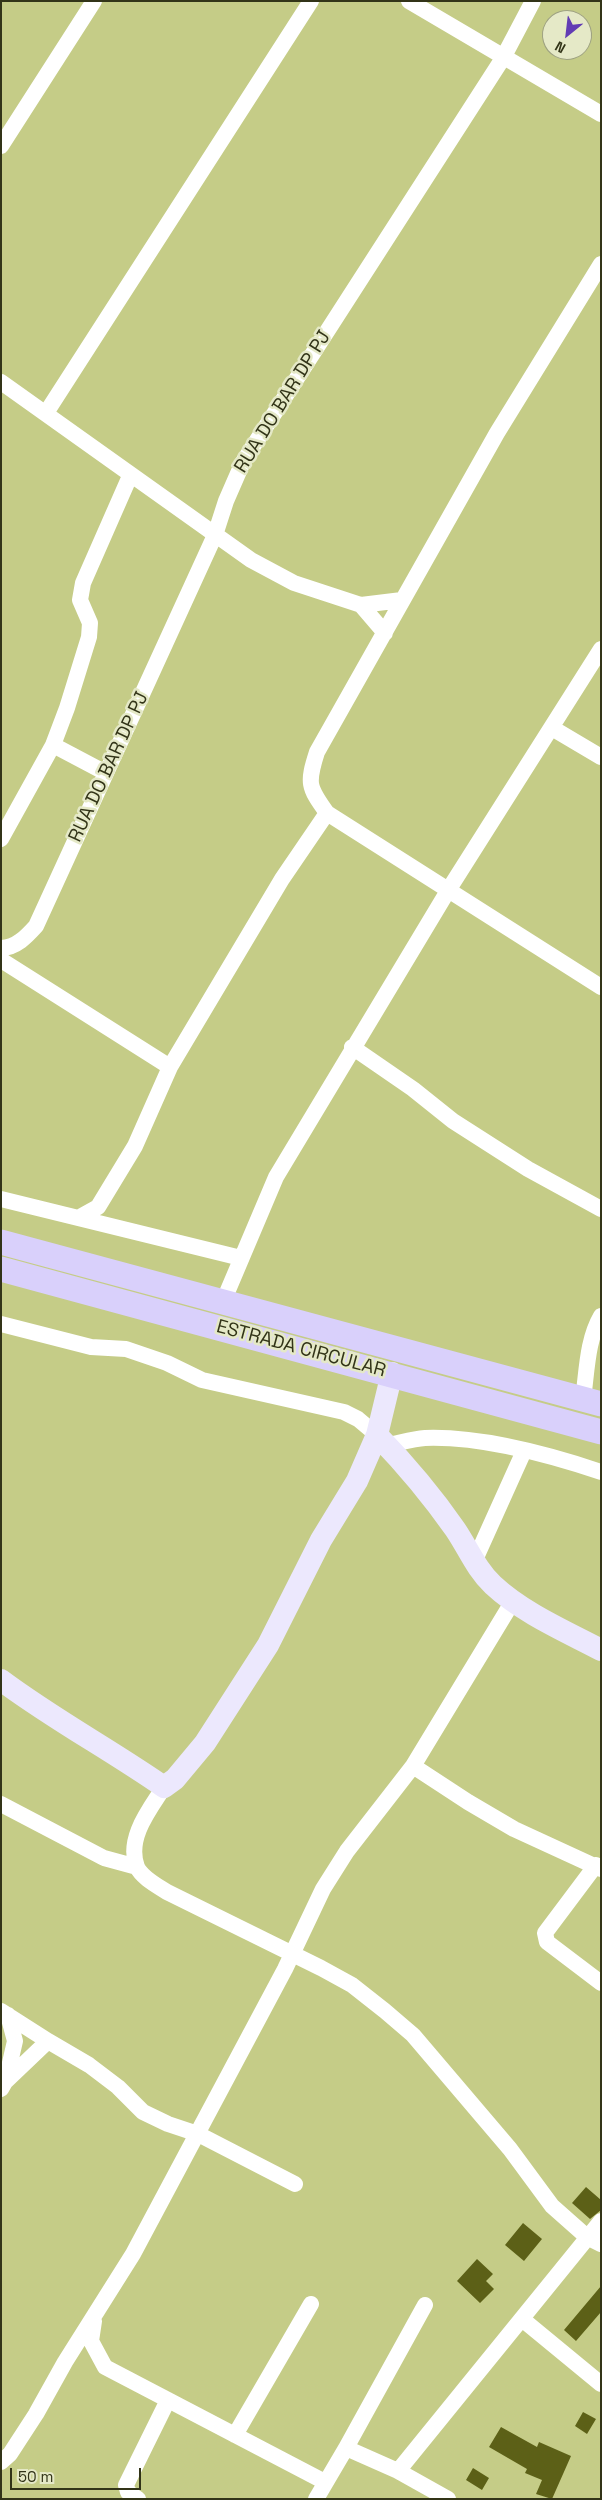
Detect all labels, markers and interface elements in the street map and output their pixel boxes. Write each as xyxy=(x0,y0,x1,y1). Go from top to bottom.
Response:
north arrow xyxy=(542,10,592,60)
text: N xyxy=(552,37,569,57)
street label: RUA DO BAR DP PJ xyxy=(230,327,336,477)
street label: RUA DO BAR DP PJ xyxy=(64,688,154,846)
street label: ESTRADA CIRCULAR xyxy=(214,1315,388,1383)
scale bar xyxy=(12,2458,144,2490)
text: 50 m xyxy=(18,2467,53,2486)

